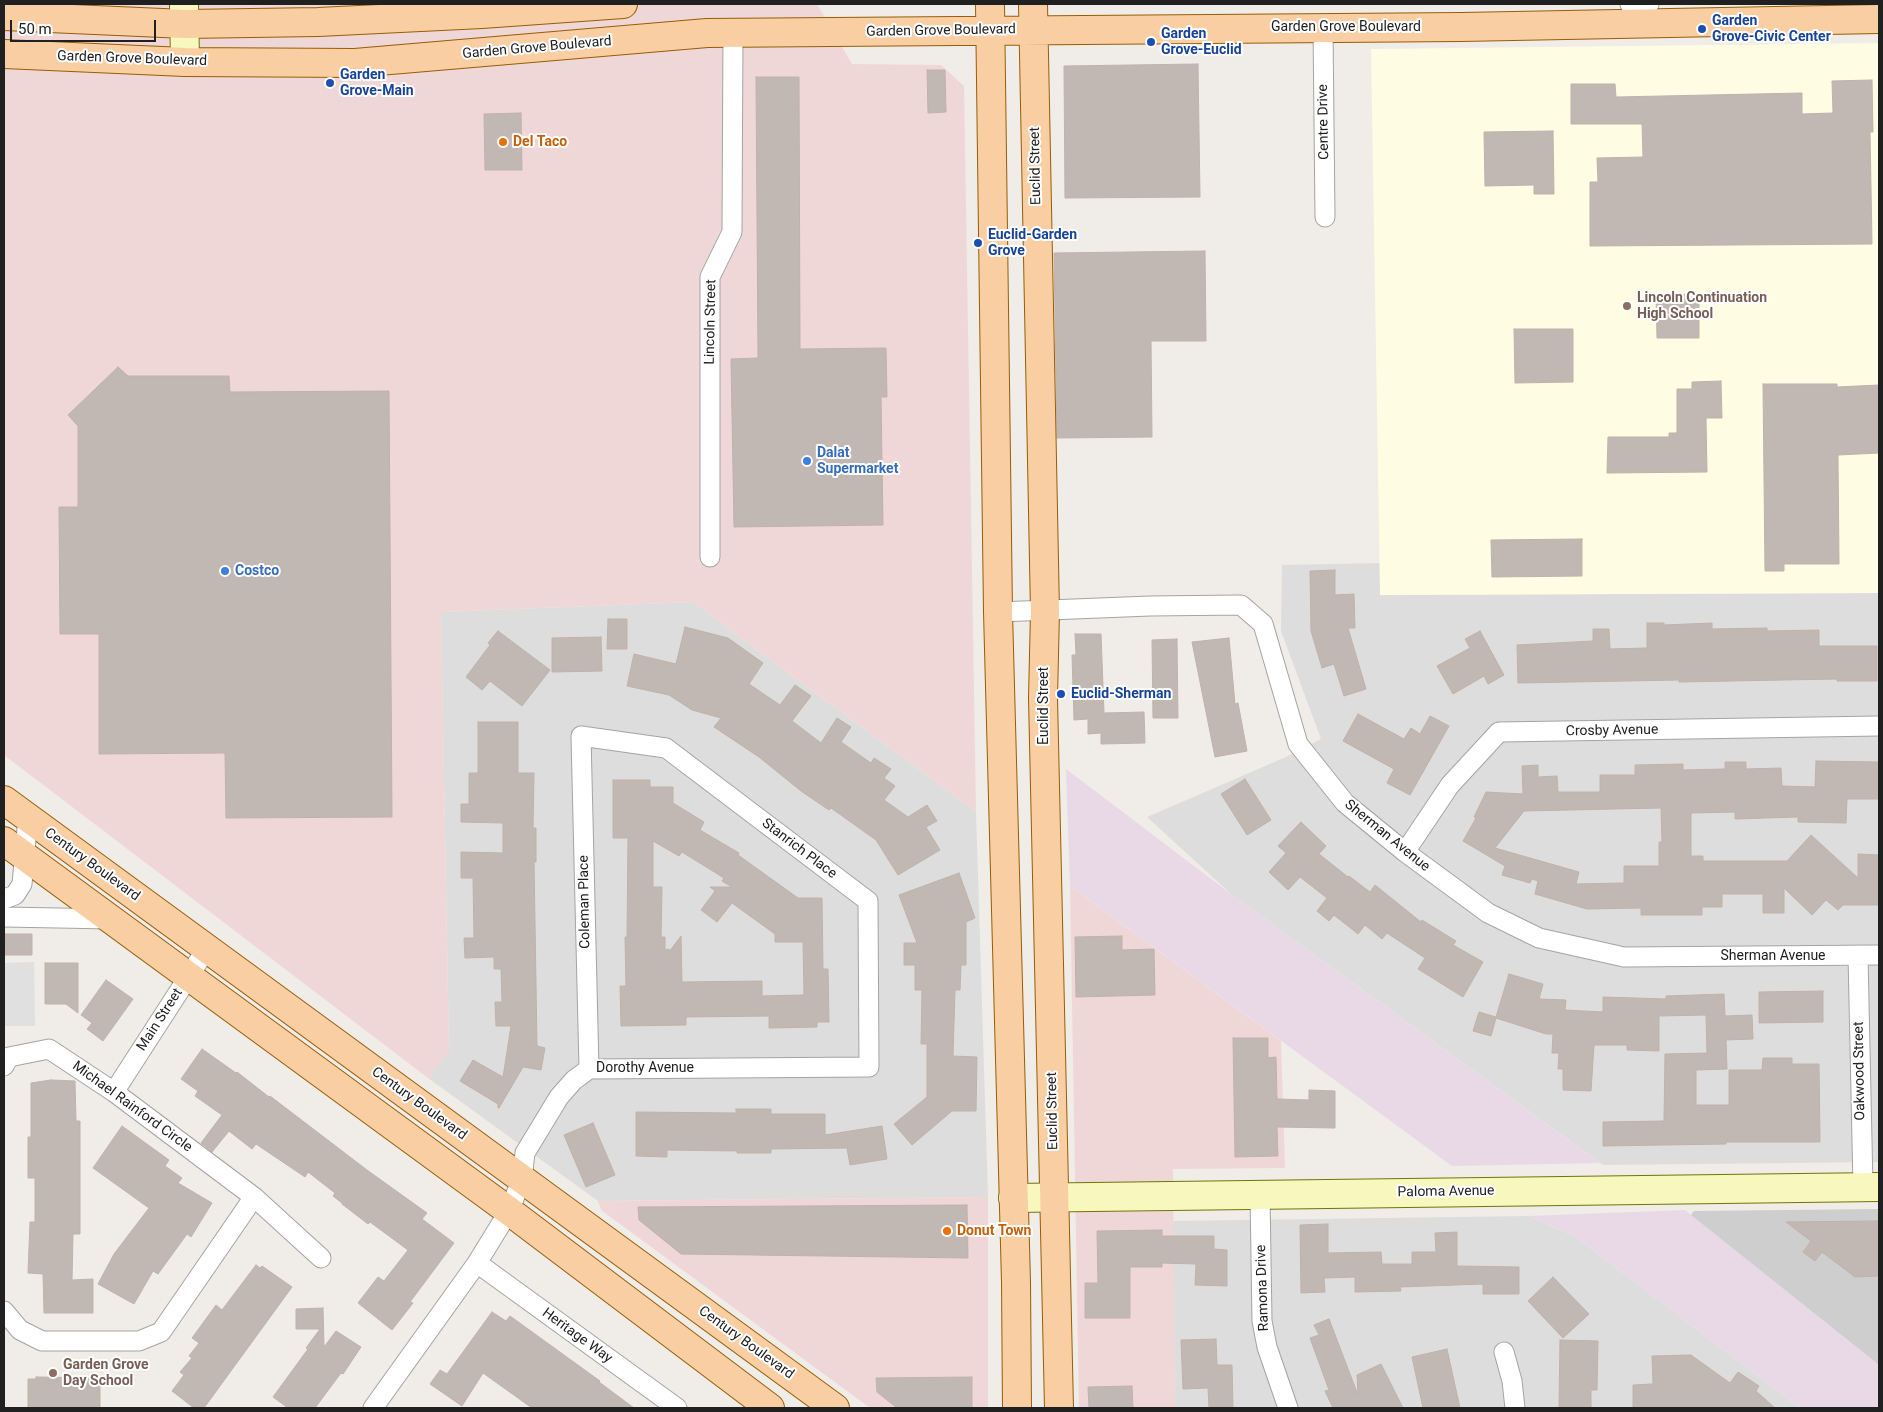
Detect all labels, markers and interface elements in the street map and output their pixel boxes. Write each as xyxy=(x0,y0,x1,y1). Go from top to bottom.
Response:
scale bar xyxy=(12,10,159,42)
place label: Garden Grove-Civic Center xyxy=(1712,13,1831,46)
street label: Garden Grove Boulevard xyxy=(1271,19,1421,35)
text: 50 m xyxy=(18,20,52,38)
street label: Garden Grove Boulevard xyxy=(866,21,1016,41)
marker: Garden Grove-Civic Center xyxy=(1696,23,1708,35)
place label: Garden Grove-Euclid xyxy=(1161,26,1242,58)
street label: Garden Grove Boulevard xyxy=(462,33,612,63)
marker: Garden Grove-Euclid xyxy=(1145,36,1157,48)
street label: Garden Grove Boulevard xyxy=(57,48,207,70)
place label: Garden Grove-Main xyxy=(340,67,414,100)
marker: Garden Grove-Main xyxy=(324,77,336,89)
street label: Centre Drive xyxy=(1315,84,1333,160)
street label: Euclid Street xyxy=(1027,127,1045,205)
place label: Del Taco xyxy=(513,134,567,150)
marker: Del Taco xyxy=(497,136,509,148)
place label: Euclid-Garden Grove xyxy=(988,227,1077,260)
marker: Euclid-Garden Grove xyxy=(972,237,984,249)
street label: Lincoln Street xyxy=(702,279,720,365)
place label: Lincoln Continuation High School xyxy=(1637,290,1767,322)
marker: Lincoln Continuation High School xyxy=(1621,300,1633,312)
place label: Dalat Supermarket xyxy=(817,445,898,478)
marker: Dalat Supermarket xyxy=(801,455,813,467)
place label: Costco xyxy=(235,563,279,579)
marker: Costco xyxy=(219,565,231,577)
street label: Euclid Street xyxy=(1036,667,1052,745)
place label: Euclid-Sherman xyxy=(1071,686,1171,702)
marker: Euclid-Sherman xyxy=(1055,688,1067,700)
street label: Crosby Avenue xyxy=(1566,722,1658,740)
street label: Sherman Avenue xyxy=(1341,796,1433,876)
street label: Stanrich Place xyxy=(758,815,840,883)
street label: Century Boulevard xyxy=(41,825,143,905)
street label: Coleman Place xyxy=(576,855,594,949)
street label: Sherman Avenue xyxy=(1720,948,1826,964)
street label: Main Street xyxy=(134,985,186,1055)
street label: Oakwood Street xyxy=(1851,1021,1869,1121)
street label: Michael Rainford Circle xyxy=(69,1058,195,1156)
street label: Dorothy Avenue xyxy=(596,1060,694,1076)
street label: Century Boulevard xyxy=(368,1064,470,1144)
street label: Euclid Street xyxy=(1044,1072,1062,1150)
street label: Paloma Avenue xyxy=(1397,1183,1495,1201)
place label: Donut Town xyxy=(957,1223,1031,1239)
marker: Donut Town xyxy=(941,1225,953,1237)
street label: Ramona Drive xyxy=(1253,1244,1273,1332)
street label: Century Boulevard xyxy=(695,1303,797,1383)
street label: Heritage Way xyxy=(539,1305,615,1367)
place label: Garden Grove Day School xyxy=(63,1357,149,1390)
marker: Garden Grove Day School xyxy=(47,1367,59,1379)

